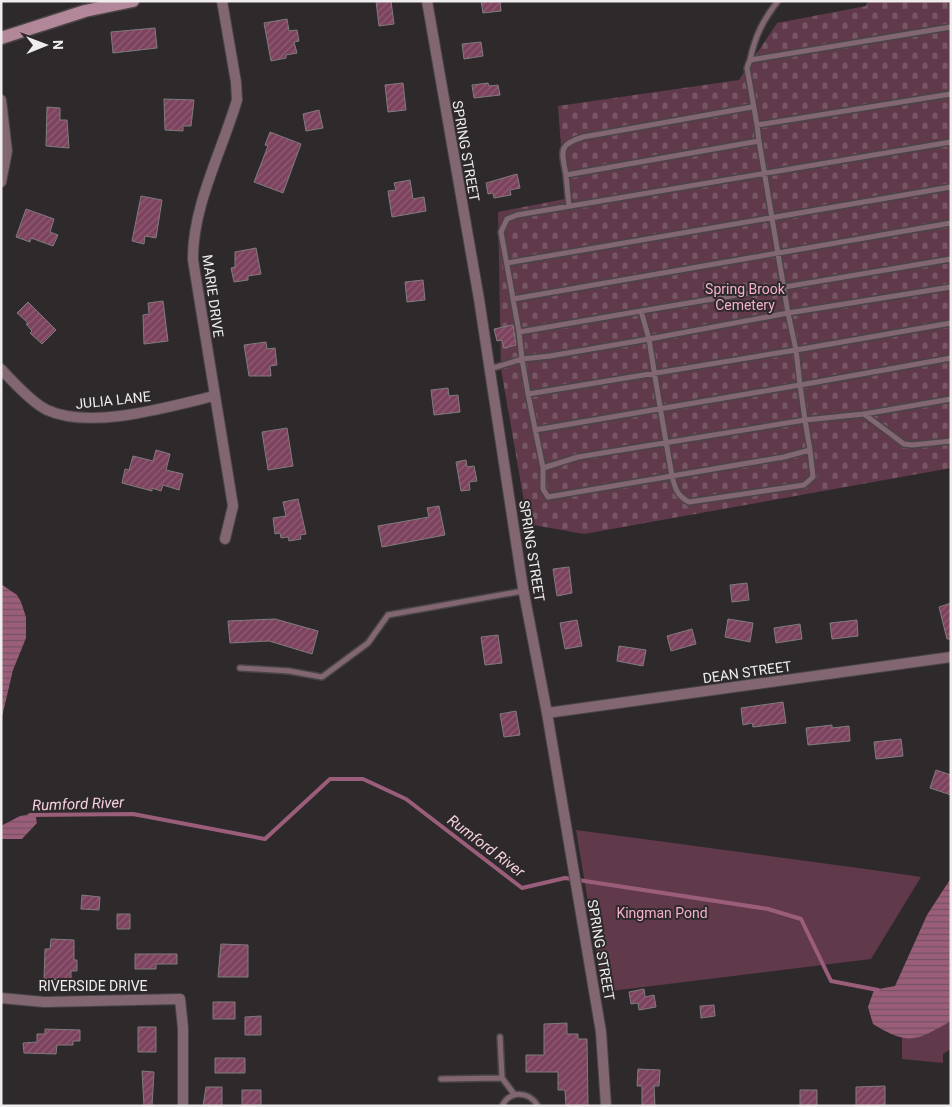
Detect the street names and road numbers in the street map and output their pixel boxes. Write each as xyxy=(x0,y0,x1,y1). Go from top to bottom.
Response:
street label: SPRING STREET xyxy=(449,99,483,203)
street label: MARIE DRIVE xyxy=(199,253,227,339)
street label: JULIA LANE xyxy=(75,388,151,412)
street label: SPRING STREET xyxy=(516,499,548,603)
street label: DEAN STREET xyxy=(702,658,793,686)
street label: SPRING STREET xyxy=(584,898,618,1002)
street label: RIVERSIDE DRIVE xyxy=(38,978,148,994)

